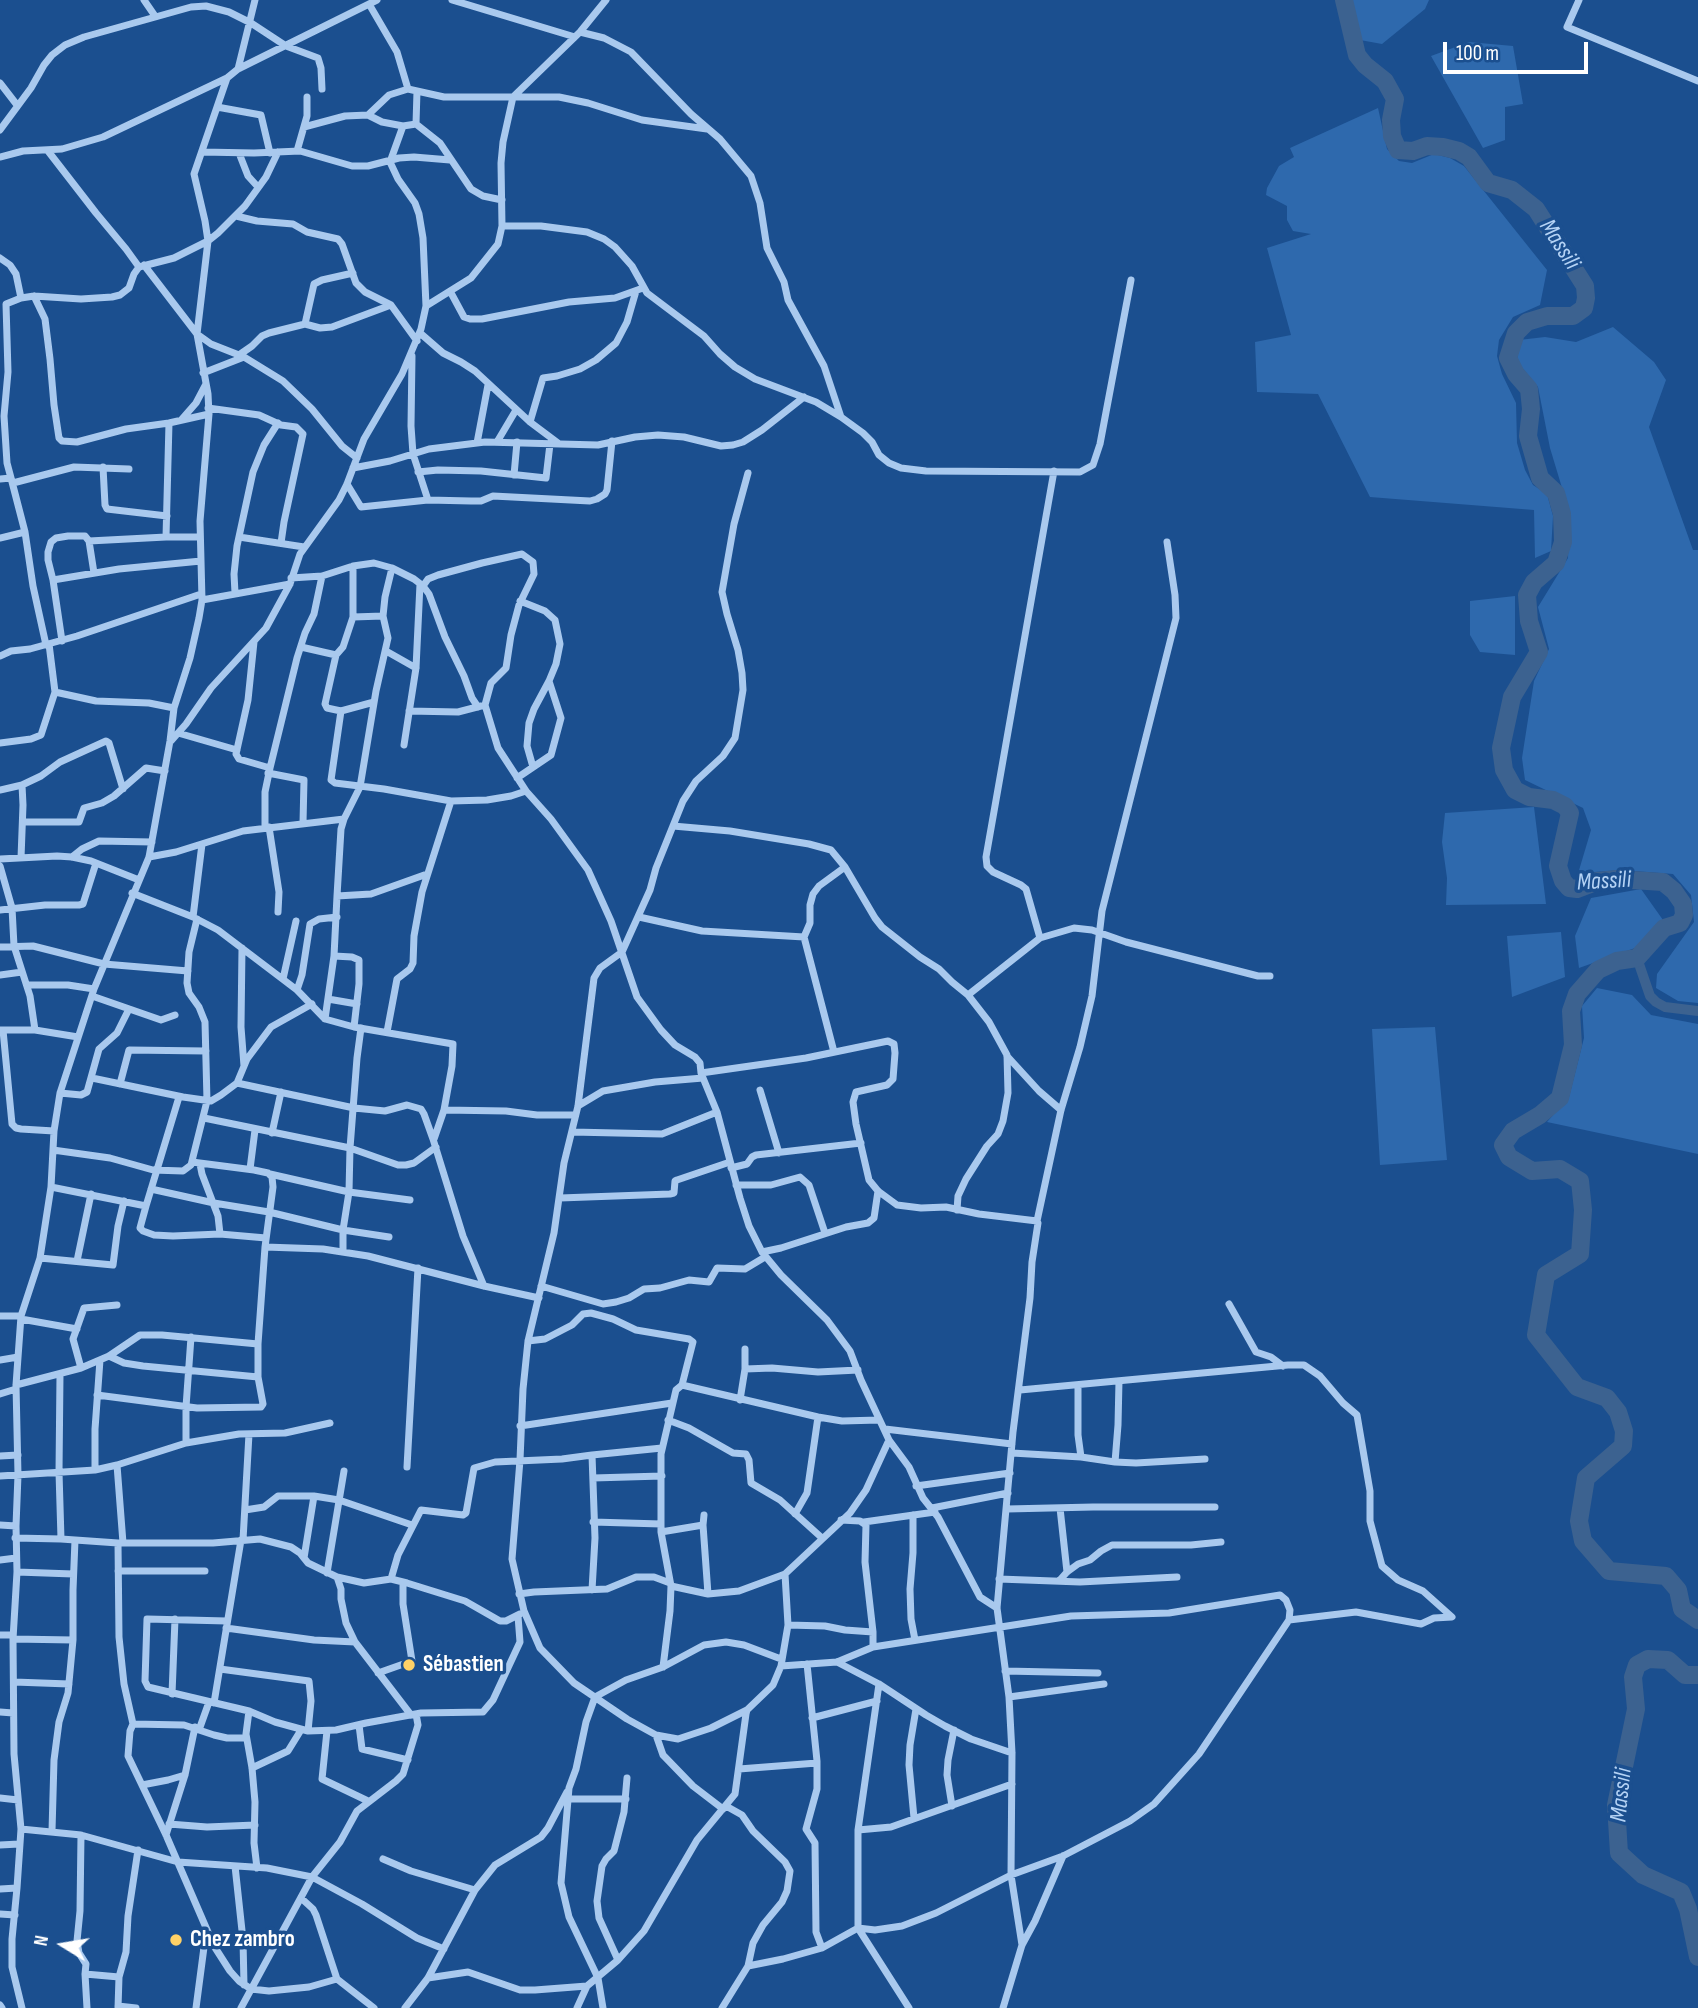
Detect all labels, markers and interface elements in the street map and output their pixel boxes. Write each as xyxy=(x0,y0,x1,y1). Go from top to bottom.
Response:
scale bar xyxy=(1446,28,1591,72)
text: 100 m xyxy=(1456,41,1499,66)
water label: Massili xyxy=(1532,215,1586,275)
water label: Massili xyxy=(1576,866,1632,898)
place label: Sébastien xyxy=(423,1651,504,1679)
marker: Sébastien xyxy=(401,1657,417,1673)
water label: Massili xyxy=(1605,1767,1639,1823)
north arrow xyxy=(28,1910,98,1980)
place label: Chez zambro xyxy=(190,1926,295,1954)
marker: Chez zambro xyxy=(168,1932,184,1948)
text: N xyxy=(30,1934,54,1948)

